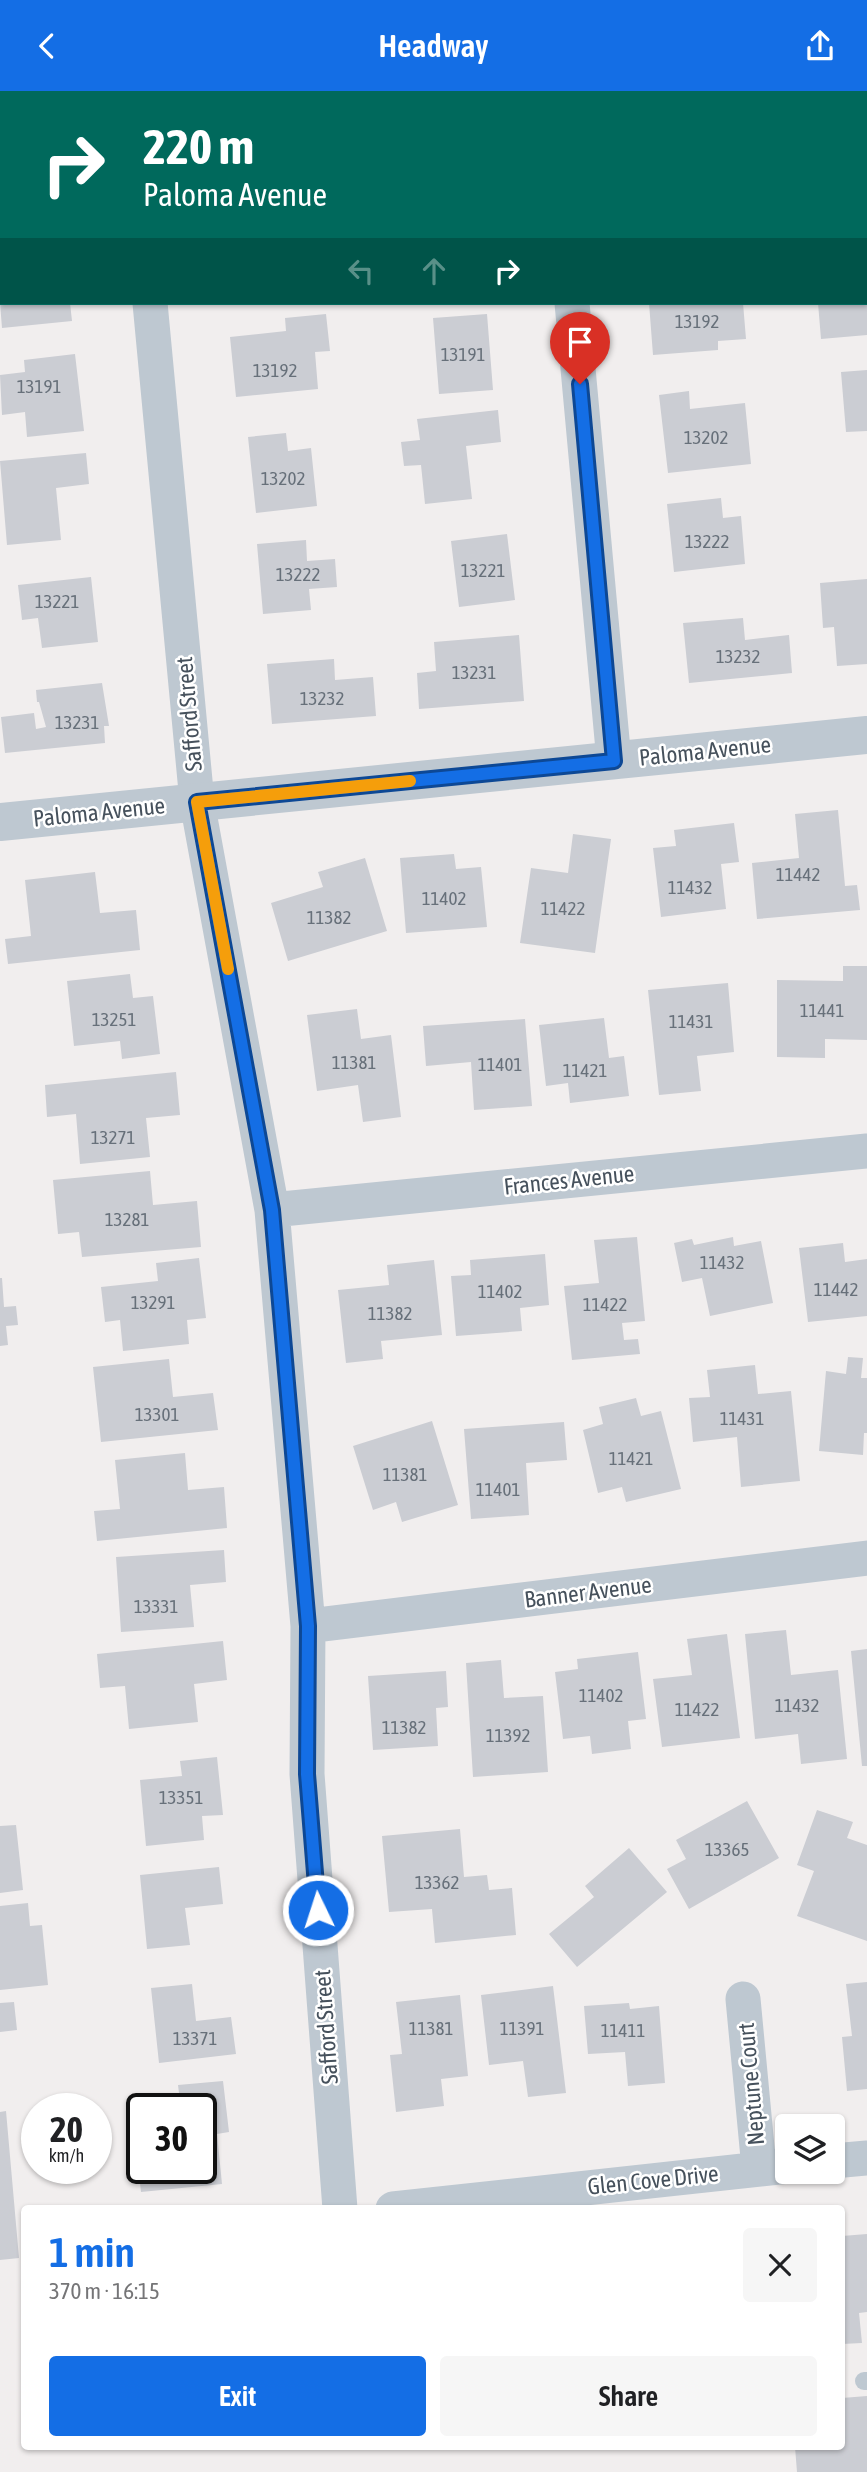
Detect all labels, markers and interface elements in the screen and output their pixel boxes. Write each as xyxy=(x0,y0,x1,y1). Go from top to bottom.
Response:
icon: back xyxy=(28,27,66,65)
text: Headway xyxy=(378,27,489,64)
icon: share xyxy=(801,27,839,65)
text: 220 m xyxy=(143,118,254,174)
icon: right xyxy=(28,119,119,210)
text: Paloma Avenue xyxy=(143,176,327,213)
icon: left xyxy=(342,252,380,290)
icon: ahead xyxy=(415,252,453,290)
icon: right xyxy=(488,252,526,290)
house number: 13192 xyxy=(675,310,719,332)
pin xyxy=(550,312,610,384)
icon: arrive xyxy=(561,323,599,361)
house number: 13191 xyxy=(441,343,485,365)
house number: 13192 xyxy=(253,359,297,381)
house number: 13191 xyxy=(17,375,61,397)
house number: 13202 xyxy=(684,426,728,448)
house number: 13202 xyxy=(261,467,305,489)
house number: 13222 xyxy=(685,530,729,552)
house number: 13221 xyxy=(461,559,505,581)
house number: 13222 xyxy=(276,563,320,585)
house number: 13221 xyxy=(35,590,79,612)
house number: 13232 xyxy=(716,645,760,667)
street label: Safford Street xyxy=(171,656,207,772)
house number: 13231 xyxy=(452,661,496,683)
house number: 13232 xyxy=(300,687,344,709)
house number: 13231 xyxy=(55,711,99,733)
street label: Paloma Avenue xyxy=(638,731,772,771)
street label: Paloma Avenue xyxy=(32,792,166,832)
house number: 11442 xyxy=(776,863,820,885)
house number: 11432 xyxy=(668,876,712,898)
house number: 11402 xyxy=(422,887,466,909)
house number: 11422 xyxy=(541,897,585,919)
house number: 11382 xyxy=(307,906,351,928)
house number: 11441 xyxy=(800,999,844,1021)
house number: 13251 xyxy=(92,1008,136,1030)
house number: 11431 xyxy=(669,1010,713,1032)
house number: 11381 xyxy=(332,1051,376,1073)
house number: 11401 xyxy=(478,1053,522,1075)
house number: 11421 xyxy=(563,1059,607,1081)
house number: 13271 xyxy=(91,1126,135,1148)
street label: Frances Avenue xyxy=(503,1160,635,1200)
house number: 13281 xyxy=(105,1208,149,1230)
house number: 11432 xyxy=(700,1251,744,1273)
house number: 11442 xyxy=(814,1278,858,1300)
house number: 11402 xyxy=(478,1280,522,1302)
house number: 13291 xyxy=(131,1291,175,1313)
house number: 11422 xyxy=(583,1293,627,1315)
house number: 11382 xyxy=(368,1302,412,1324)
house number: 13301 xyxy=(135,1403,179,1425)
house number: 11431 xyxy=(720,1407,764,1429)
house number: 11421 xyxy=(609,1447,653,1469)
house number: 11381 xyxy=(383,1463,427,1485)
house number: 11401 xyxy=(476,1478,520,1500)
street label: Banner Avenue xyxy=(523,1571,653,1613)
house number: 13331 xyxy=(134,1595,178,1617)
house number: 11402 xyxy=(579,1684,623,1706)
house number: 11432 xyxy=(775,1694,819,1716)
house number: 11422 xyxy=(675,1698,719,1720)
house number: 11382 xyxy=(382,1716,426,1738)
house number: 11392 xyxy=(486,1724,530,1746)
house number: 13351 xyxy=(159,1786,203,1808)
house number: 13365 xyxy=(705,1838,749,1860)
house number: 13362 xyxy=(415,1871,459,1893)
position arrow xyxy=(281,1873,355,1947)
street label: Safford Street xyxy=(309,1969,343,2085)
house number: 11381 xyxy=(409,2017,453,2039)
house number: 11391 xyxy=(500,2017,544,2039)
house number: 11411 xyxy=(601,2019,645,2041)
street label: Neptune Court xyxy=(733,2022,769,2146)
house number: 13371 xyxy=(173,2027,217,2049)
speed limit sign: 30 xyxy=(126,2093,217,2184)
text: 20 xyxy=(50,2109,83,2149)
map controls xyxy=(775,2114,845,2184)
button: layers xyxy=(775,2114,845,2184)
text: km/h xyxy=(49,2145,84,2166)
street label: Glen Cove Drive xyxy=(586,2160,720,2200)
text: 1 min xyxy=(49,2228,135,2276)
button: close xyxy=(743,2228,817,2302)
text: 370 m · 16:15 xyxy=(49,2278,160,2304)
button: Exit xyxy=(49,2356,426,2436)
button: Share xyxy=(440,2356,817,2436)

